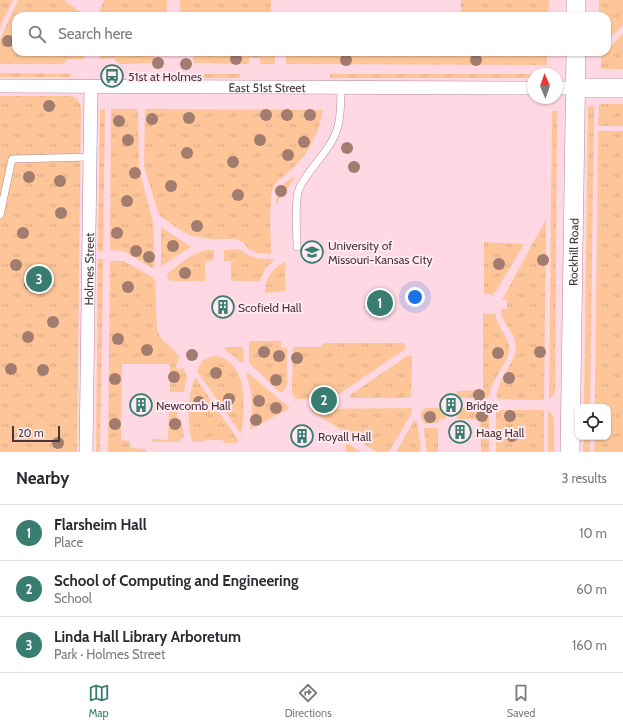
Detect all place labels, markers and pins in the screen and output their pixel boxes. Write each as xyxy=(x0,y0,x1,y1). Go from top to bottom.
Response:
bus stop icon: 51st at Holmes xyxy=(99,63,125,89)
place label: 51st at Holmes xyxy=(128,69,202,84)
place label: University of Missouri-Kansas City xyxy=(328,238,433,267)
school or university icon: University of Missouri-Kansas City xyxy=(299,239,325,265)
pin: 3 xyxy=(26,264,52,294)
pin: 1 xyxy=(367,288,393,318)
building icon: Scofield Hall xyxy=(210,294,236,320)
place label: Scofield Hall xyxy=(238,300,302,315)
pin: 2 xyxy=(311,385,337,415)
building icon: Newcomb Hall xyxy=(128,392,154,418)
building icon: Bridge xyxy=(438,392,464,418)
place label: Newcomb Hall xyxy=(156,398,231,413)
place label: Bridge xyxy=(466,398,498,413)
building icon: Haag Hall xyxy=(447,419,473,445)
building icon: Royall Hall xyxy=(289,423,315,449)
place label: Haag Hall xyxy=(476,425,524,440)
place label: Royall Hall xyxy=(318,429,372,444)

